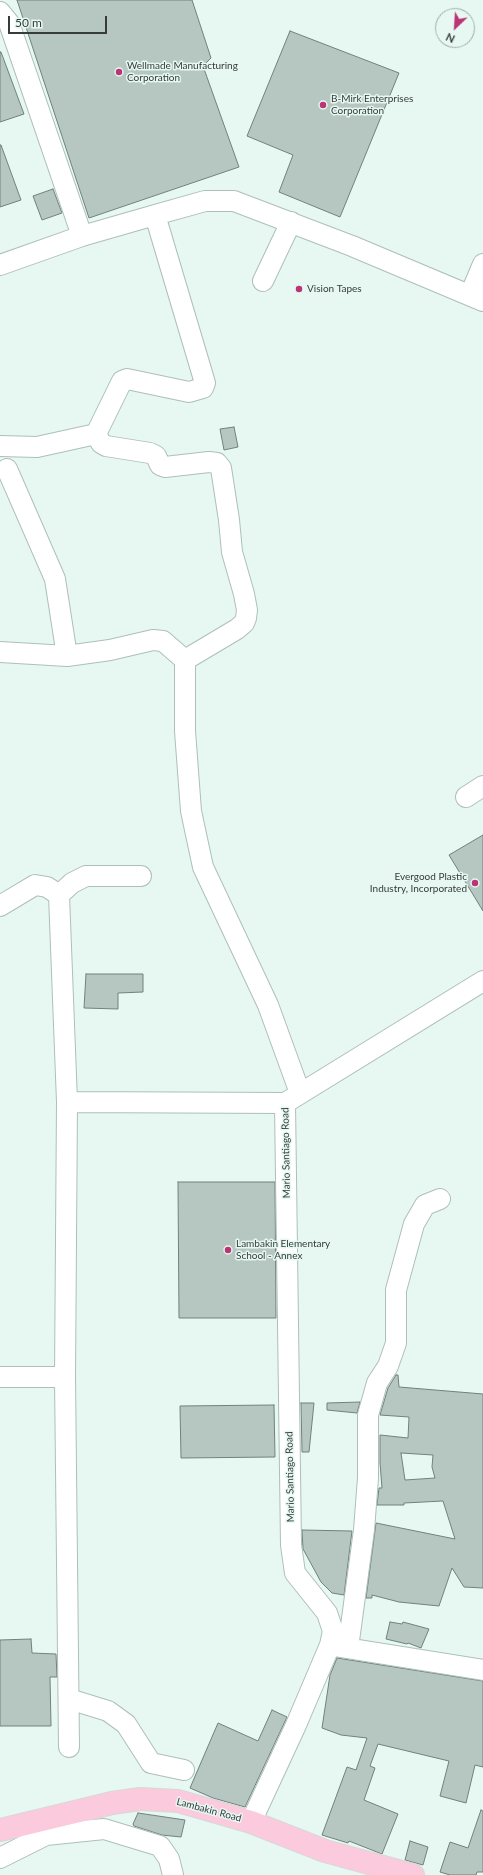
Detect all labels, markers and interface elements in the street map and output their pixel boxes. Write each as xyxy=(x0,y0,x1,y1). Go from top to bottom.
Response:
scale bar xyxy=(10,8,109,34)
north arrow xyxy=(435,8,475,48)
text: 50 m xyxy=(15,15,42,30)
text: N xyxy=(444,31,457,46)
place label: Wellmade Manufacturing Corporation xyxy=(127,60,238,84)
marker: Wellmade Manufacturing Corporation xyxy=(114,67,124,77)
place label: B-Mirk Enterprises Corporation xyxy=(331,93,413,116)
marker: B-Mirk Enterprises Corporation xyxy=(318,100,328,110)
place label: Vision Tapes xyxy=(307,283,362,295)
marker: Vision Tapes xyxy=(294,284,304,294)
place label: Evergood Plastic Industry, Incorporated xyxy=(370,871,467,894)
marker: Evergood Plastic Industry, Incorporated xyxy=(470,878,480,888)
street label: Mario Santiago Road xyxy=(279,1107,293,1199)
place label: Lambakin Elementary School - Annex xyxy=(236,1238,330,1262)
marker: Lambakin Elementary School - Annex xyxy=(223,1245,233,1255)
street label: Mario Santiago Road xyxy=(283,1431,297,1523)
street label: Lambakin Road xyxy=(175,1796,243,1824)

